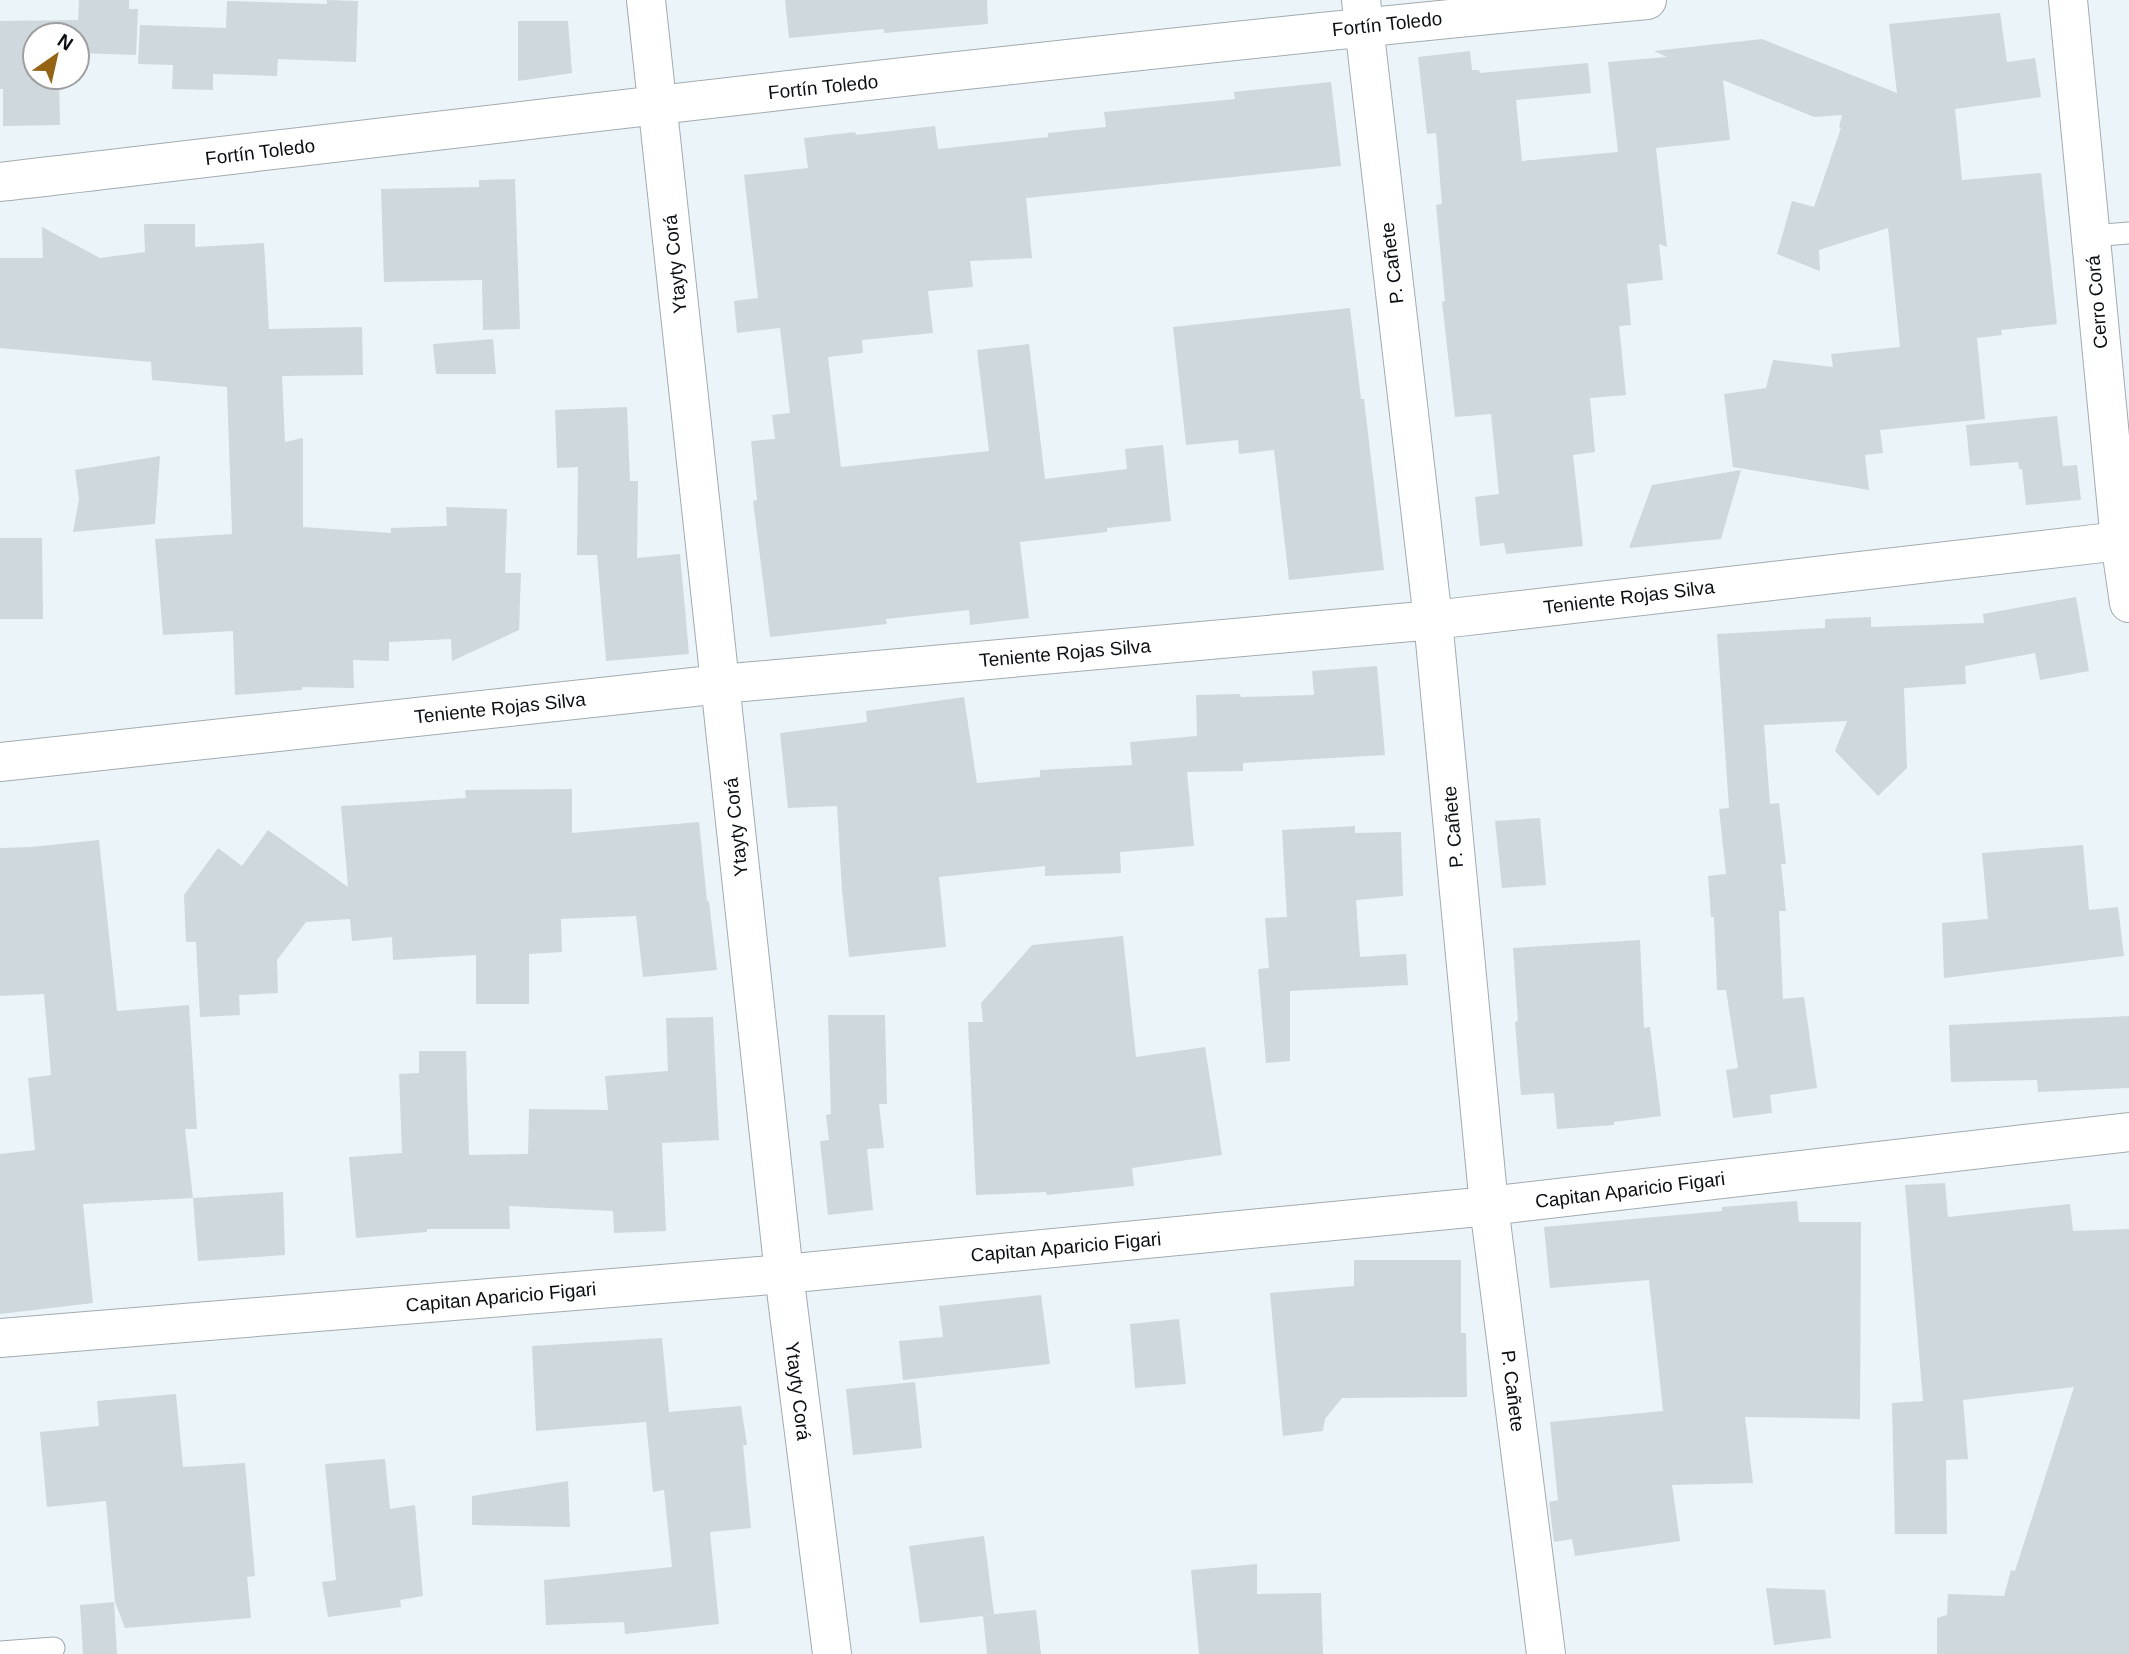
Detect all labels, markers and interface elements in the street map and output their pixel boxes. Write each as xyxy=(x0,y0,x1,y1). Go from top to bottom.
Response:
street label: Fortín Toledo xyxy=(1331,8,1443,40)
north arrow xyxy=(21,21,91,91)
text: N xyxy=(54,30,77,55)
street label: Fortín Toledo xyxy=(767,71,879,103)
street label: Fortín Toledo xyxy=(204,135,316,169)
street label: Ytayty Corá xyxy=(659,213,691,314)
street label: P. Cañete xyxy=(1377,221,1407,305)
street label: Cerro Corá xyxy=(2082,254,2112,350)
street label: Teniente Rojas Silva xyxy=(1542,576,1716,618)
street label: Teniente Rojas Silva xyxy=(978,635,1152,671)
street label: Teniente Rojas Silva xyxy=(413,689,587,727)
street label: Ytayty Corá xyxy=(720,776,752,877)
street label: P. Cañete xyxy=(1439,785,1467,869)
street label: Capitan Aparicio Figari xyxy=(1534,1168,1726,1212)
street label: Capitan Aparicio Figari xyxy=(970,1228,1162,1266)
street label: Capitan Aparicio Figari xyxy=(405,1278,597,1316)
street label: Ytayty Corá xyxy=(782,1340,815,1442)
street label: P. Cañete xyxy=(1498,1349,1528,1433)

